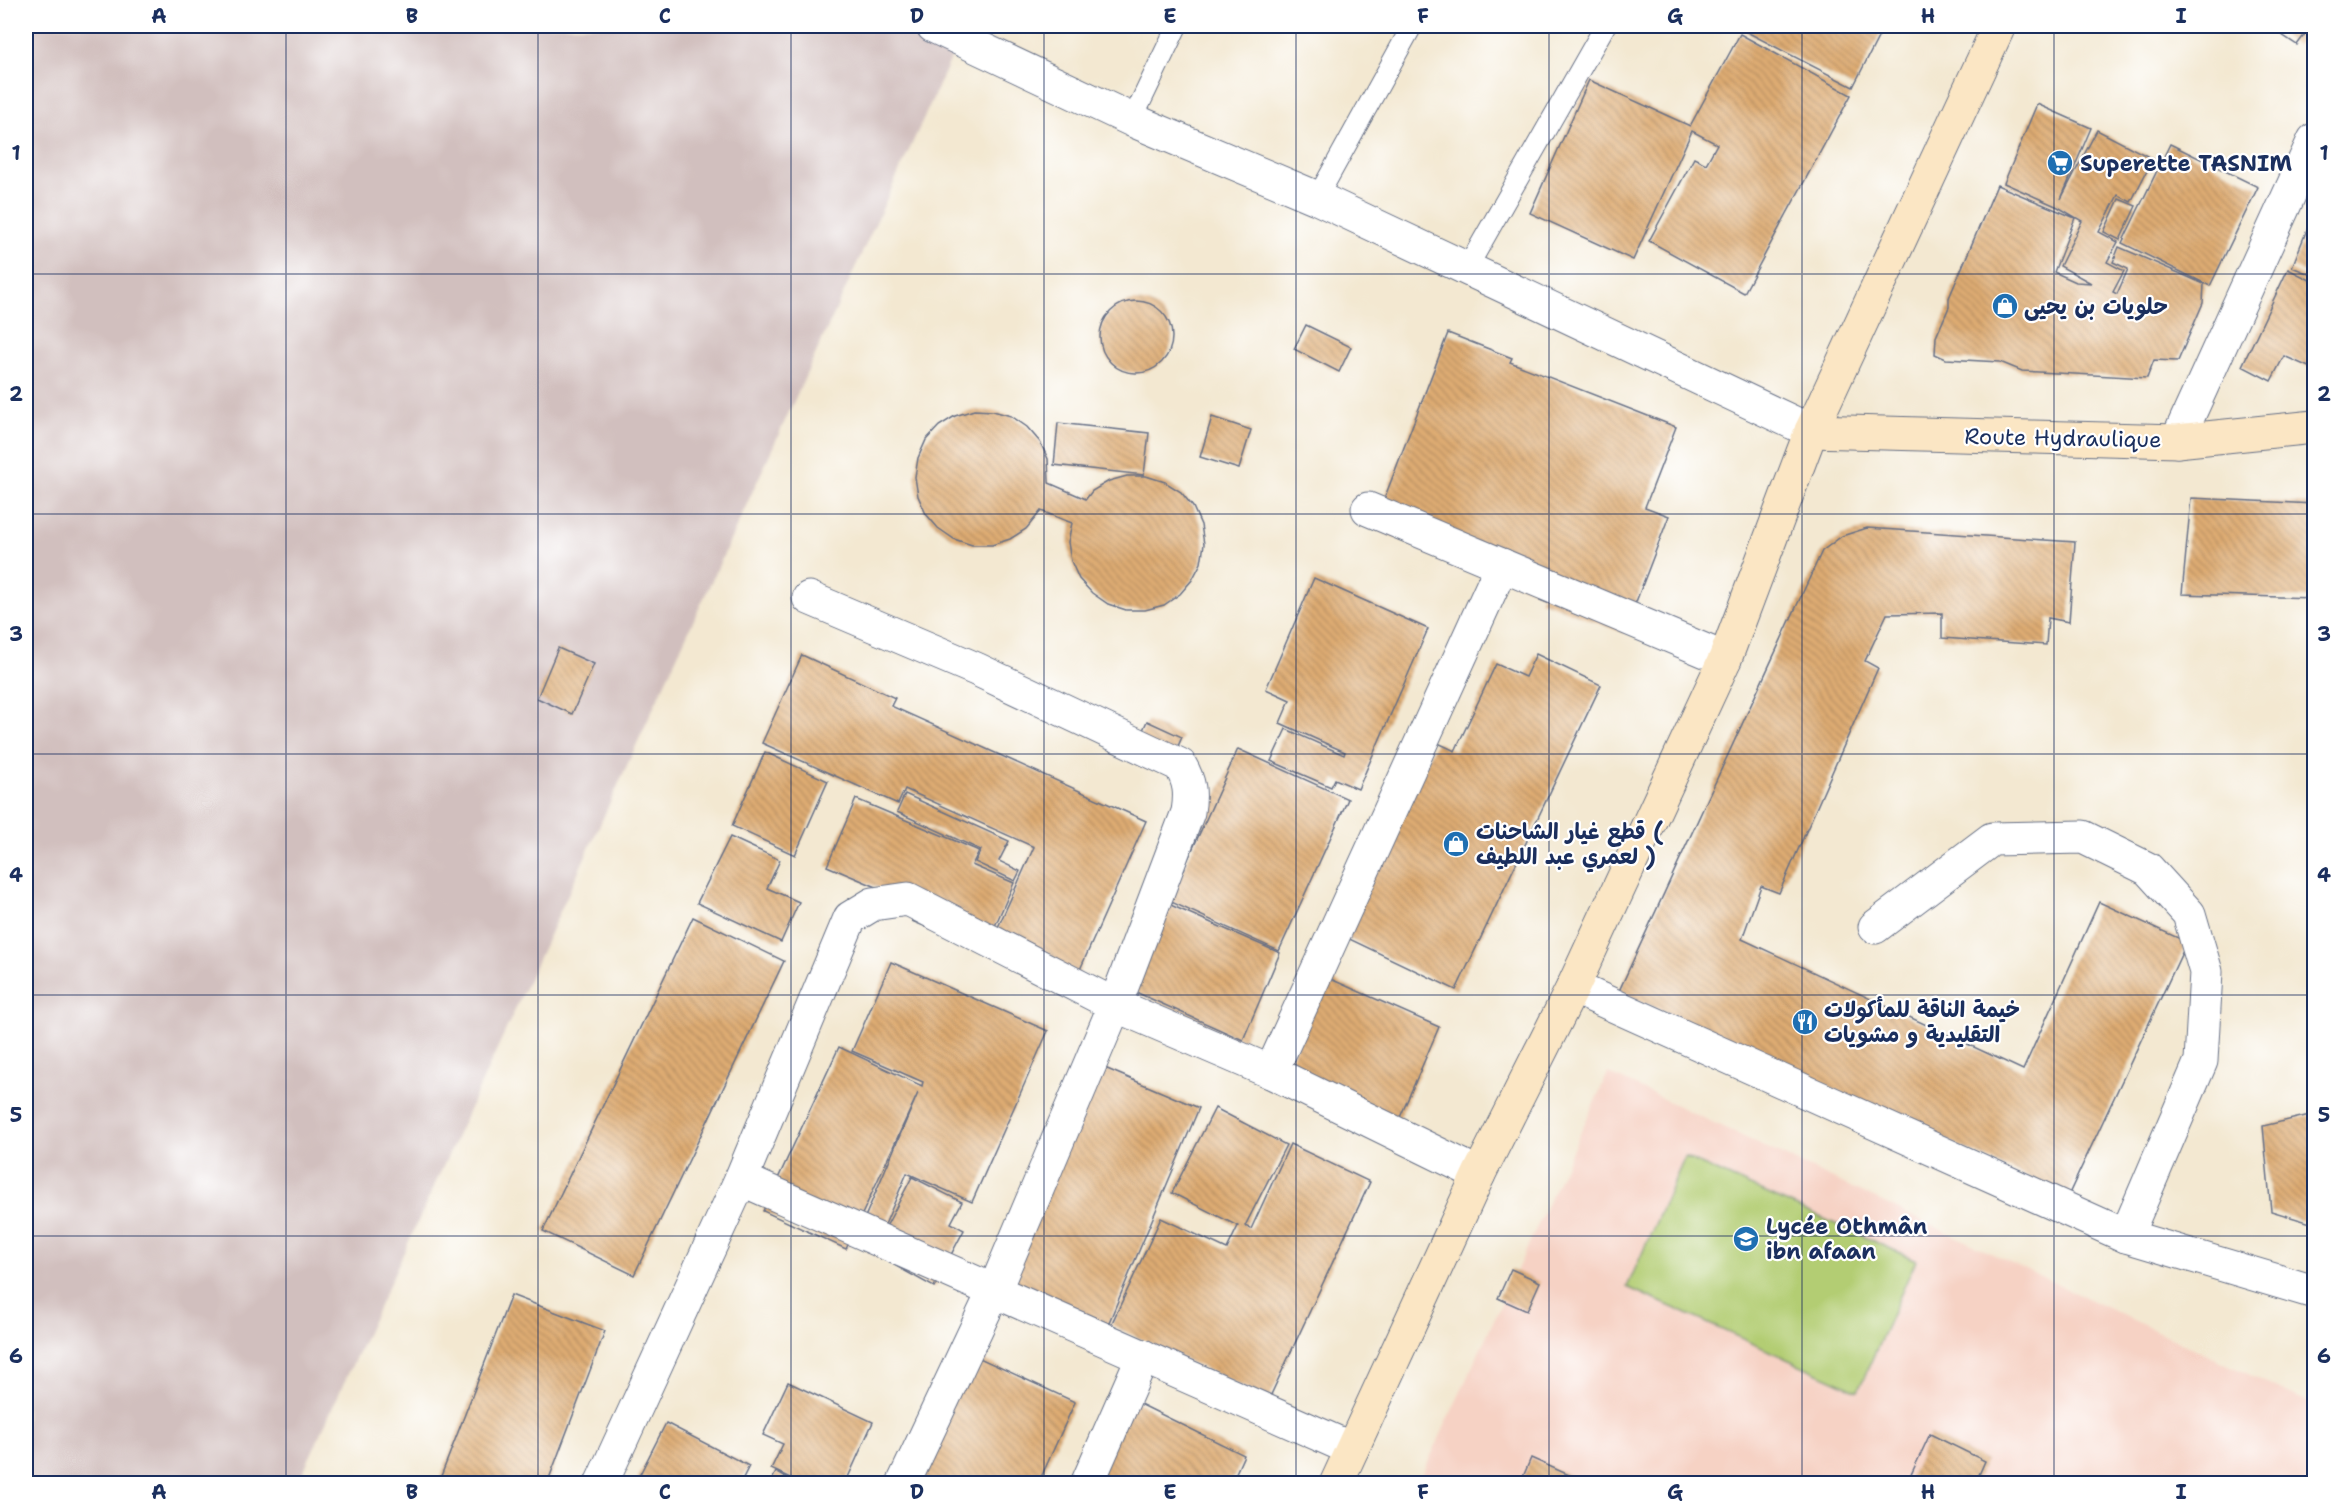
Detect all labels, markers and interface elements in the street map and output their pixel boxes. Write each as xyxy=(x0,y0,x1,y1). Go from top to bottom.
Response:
text: A xyxy=(151,3,167,29)
text: B xyxy=(406,3,418,29)
text: C xyxy=(659,3,671,29)
text: D xyxy=(910,3,924,29)
text: E xyxy=(1163,3,1177,29)
text: F xyxy=(1417,3,1429,29)
text: G xyxy=(1667,3,1683,29)
text: H xyxy=(1921,3,1935,29)
text: I xyxy=(2175,3,2187,29)
text: 1 xyxy=(11,140,21,166)
text: 1 xyxy=(2319,140,2329,166)
supermarket icon: Superette TASNIM xyxy=(2045,148,2075,178)
place label: Superette TASNIM xyxy=(2080,149,2293,178)
shop icon: حلويات بن يحيى xyxy=(1990,291,2020,321)
place label: حلويات بن يحيى xyxy=(2024,292,2168,321)
text: 2 xyxy=(9,381,23,407)
text: 2 xyxy=(2317,381,2331,407)
street label: Route Hydraulique xyxy=(1964,422,2162,454)
text: 3 xyxy=(9,621,23,647)
text: 3 xyxy=(2317,621,2331,647)
place label: قطع غيار الشاحنات ( لعمري عبد اللطيف ) xyxy=(1476,817,1664,873)
shop icon: قطع غيار الشاحنات ( لعمري عبد اللطيف ) xyxy=(1441,829,1471,859)
text: 4 xyxy=(9,862,23,888)
text: 4 xyxy=(2317,862,2331,888)
place label: خيمة الناقة للمأكولات التقليدية و مشويات xyxy=(1824,995,2020,1049)
restaurant icon: خيمة الناقة للمأكولات التقليدية و مشويات xyxy=(1790,1007,1820,1037)
text: 5 xyxy=(10,1102,22,1128)
text: 5 xyxy=(2318,1102,2330,1128)
place label: Lycée Othmân ibn afaan xyxy=(1766,1212,1928,1266)
school or university icon: Lycée Othmân ibn afaan xyxy=(1731,1224,1761,1254)
text: 6 xyxy=(9,1343,23,1369)
text: 6 xyxy=(2317,1343,2331,1369)
text: A xyxy=(151,1479,167,1505)
text: B xyxy=(406,1479,418,1505)
text: C xyxy=(659,1479,671,1505)
text: D xyxy=(910,1479,924,1505)
text: E xyxy=(1163,1479,1177,1505)
text: F xyxy=(1417,1479,1429,1505)
text: G xyxy=(1667,1479,1683,1505)
text: H xyxy=(1921,1479,1935,1505)
text: I xyxy=(2175,1479,2187,1505)

